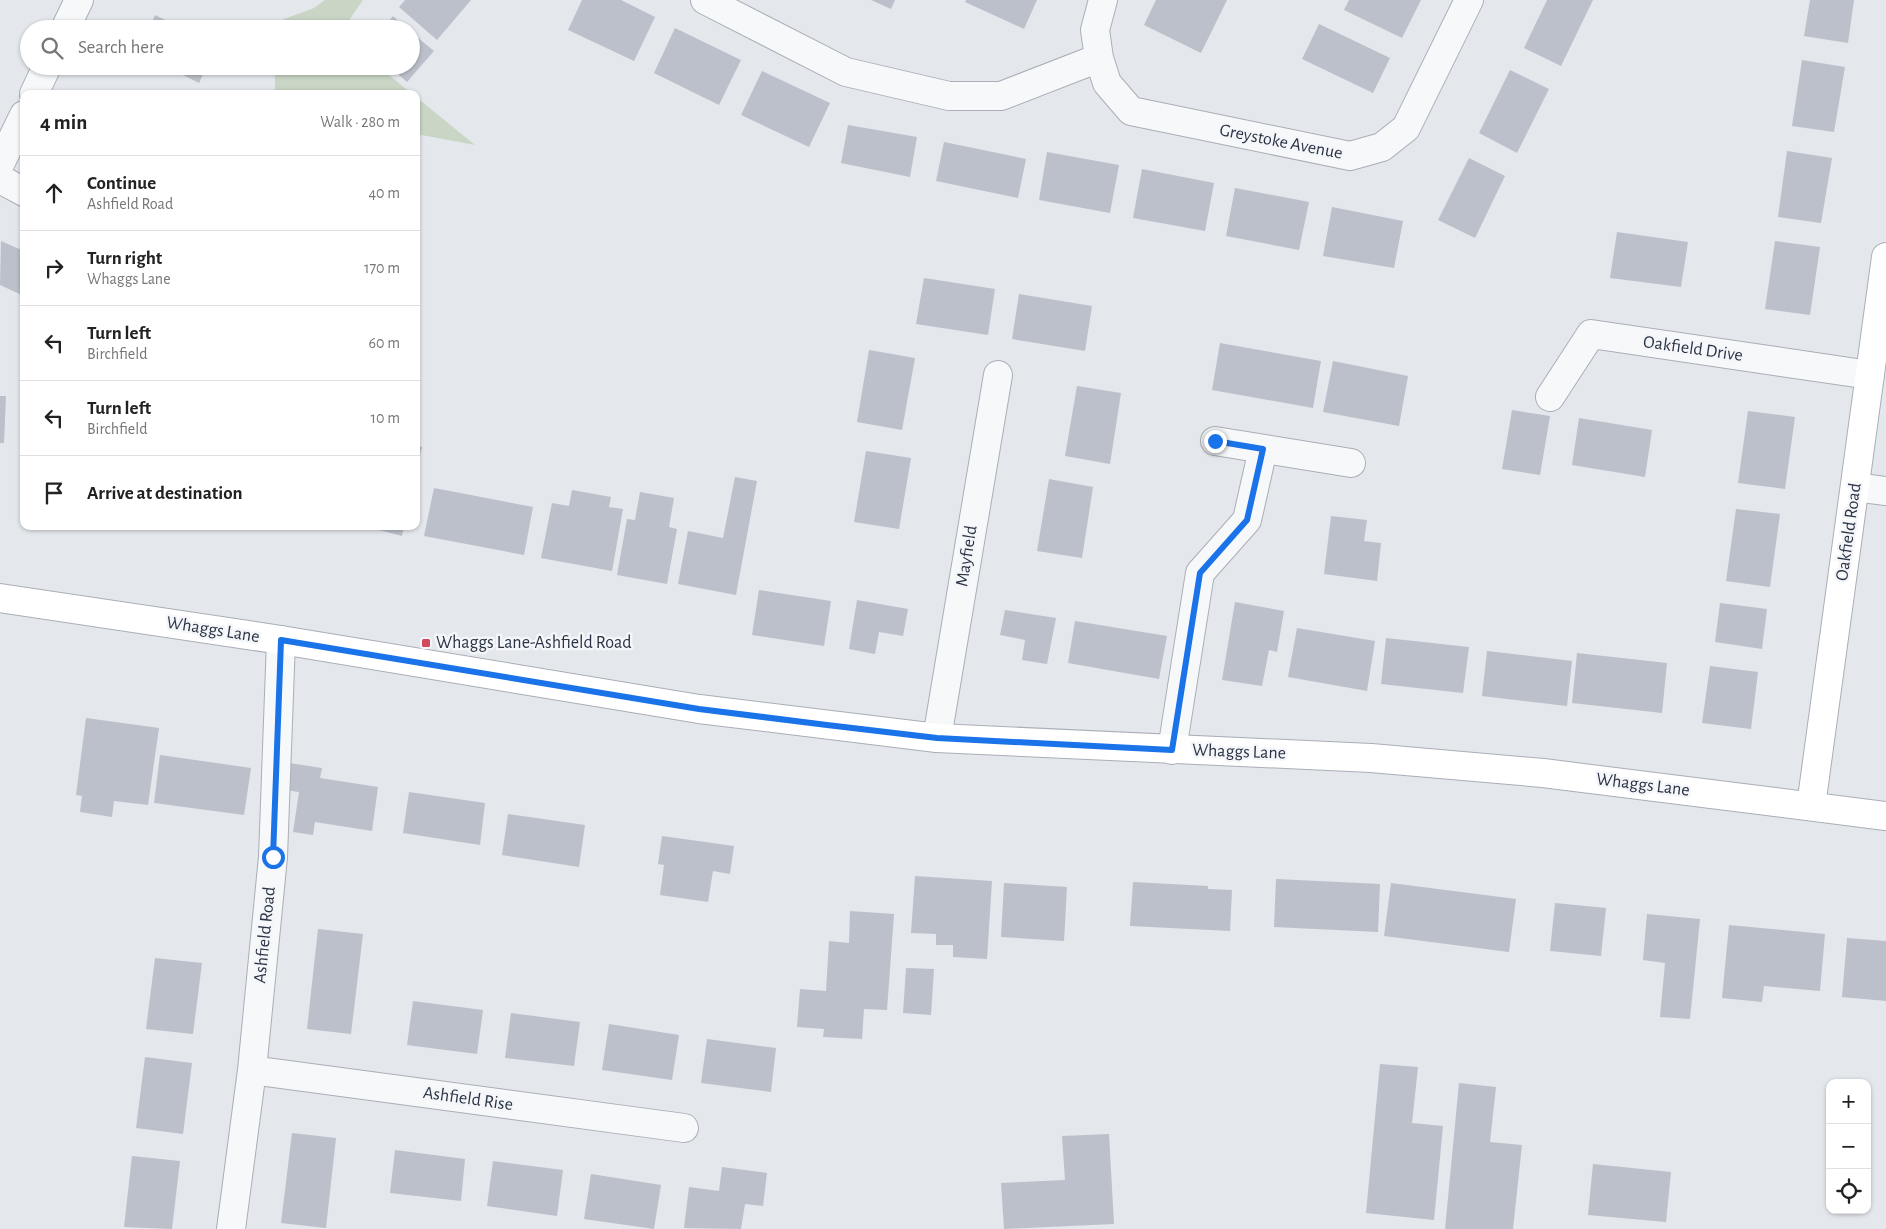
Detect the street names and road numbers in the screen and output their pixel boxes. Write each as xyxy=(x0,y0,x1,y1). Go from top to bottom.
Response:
street label: Greystoke Avenue xyxy=(1218,121,1344,163)
street label: Oakfield Drive xyxy=(1642,333,1744,365)
street label: Oakfield Road xyxy=(1833,482,1865,582)
street label: Mayfield xyxy=(953,524,981,588)
street label: Whaggs Lane xyxy=(165,614,261,646)
street label: Whaggs Lane xyxy=(1192,741,1286,763)
street label: Whaggs Lane xyxy=(1595,770,1691,800)
street label: Ashfield Road xyxy=(251,886,279,984)
street label: Ashfield Rise xyxy=(422,1084,514,1114)

